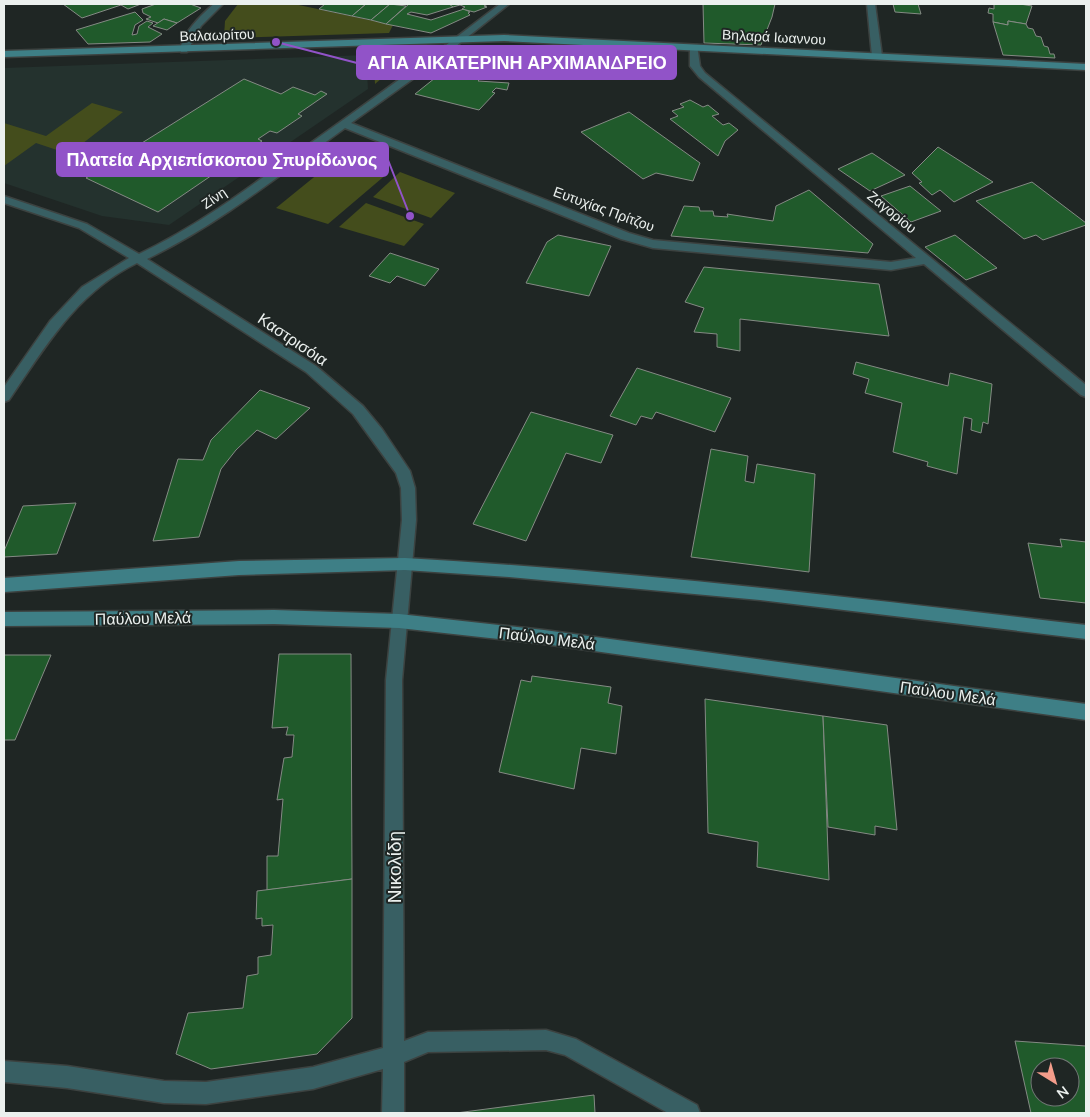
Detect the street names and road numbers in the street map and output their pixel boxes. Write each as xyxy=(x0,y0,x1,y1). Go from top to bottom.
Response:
street label: Βαλαωρίτου xyxy=(179,25,255,46)
street label: Βηλαρά Ιωαννου xyxy=(722,25,826,50)
street label: Ευτυχίας Πρίτζου xyxy=(551,182,657,237)
street label: Ζίνη xyxy=(198,183,231,214)
street label: Ζαγορίου xyxy=(863,187,920,238)
street label: Καστρισόια xyxy=(253,308,332,371)
street label: Παύλου Μελά xyxy=(95,607,191,631)
street label: Παύλου Μελά xyxy=(498,622,596,656)
street label: Παύλου Μελά xyxy=(899,676,997,712)
street label: Νικολίδη xyxy=(382,831,408,903)

